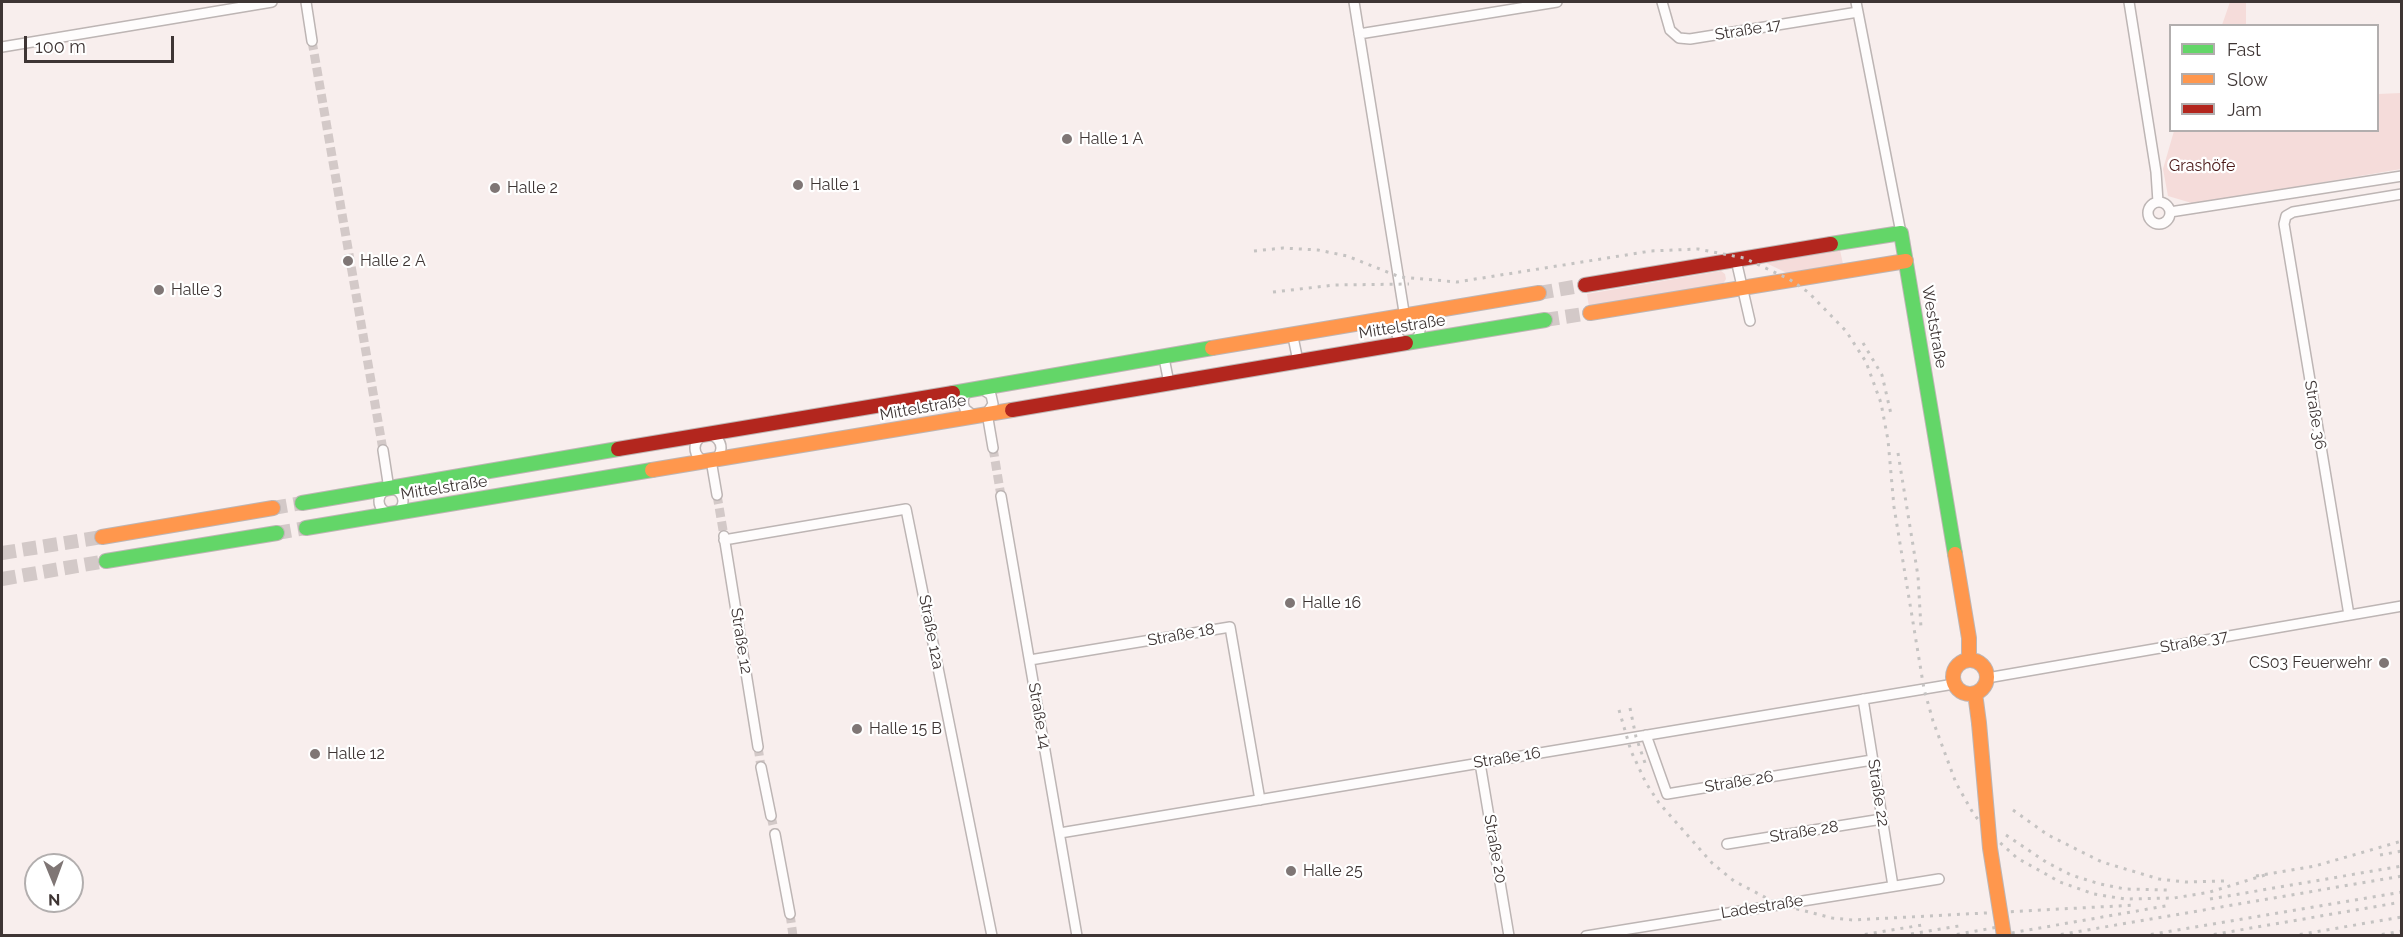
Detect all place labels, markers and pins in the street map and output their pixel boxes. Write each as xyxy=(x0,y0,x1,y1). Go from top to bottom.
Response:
place label: Halle 1 A xyxy=(1079,129,1143,149)
marker: Halle 1 A xyxy=(1060,132,1074,146)
place label: Halle 1 xyxy=(810,175,859,195)
place label: Halle 2 xyxy=(507,178,558,198)
marker: Halle 1 xyxy=(791,178,805,192)
marker: Halle 2 xyxy=(488,181,502,195)
place label: Halle 2 A xyxy=(360,251,426,271)
marker: Halle 2 A xyxy=(341,254,355,268)
place label: Halle 3 xyxy=(171,280,222,300)
marker: Halle 3 xyxy=(152,283,166,297)
place label: Halle 16 xyxy=(1302,593,1361,613)
marker: Halle 16 xyxy=(1283,596,1297,610)
place label: CS03 Feuerwehr xyxy=(2249,653,2372,673)
marker: CS03 Feuerwehr xyxy=(2377,656,2391,670)
place label: Halle 15 B xyxy=(869,719,942,739)
marker: Halle 15 B xyxy=(850,722,864,736)
place label: Halle 12 xyxy=(327,744,385,764)
marker: Halle 12 xyxy=(308,747,322,761)
place label: Halle 25 xyxy=(1303,861,1363,881)
marker: Halle 25 xyxy=(1284,864,1298,878)

